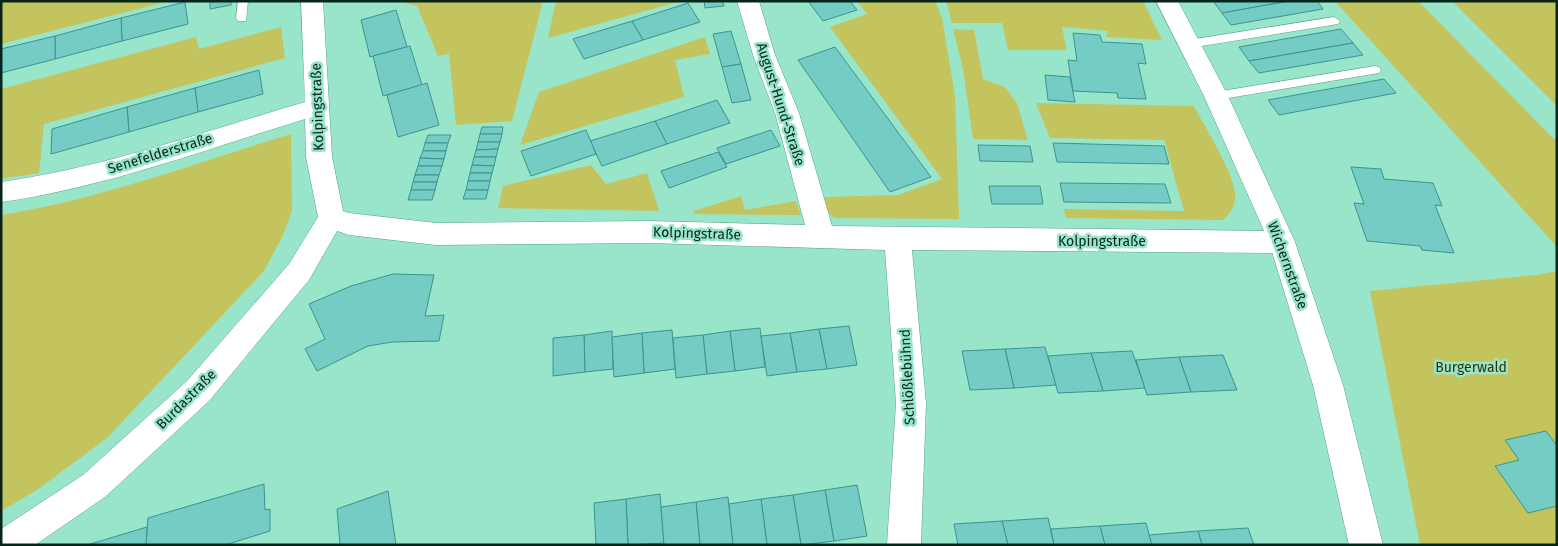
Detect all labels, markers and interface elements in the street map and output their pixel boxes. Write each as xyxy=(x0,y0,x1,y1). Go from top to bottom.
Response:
street label: August-Hund-Straße xyxy=(753,40,808,168)
street label: Kolpingstraße xyxy=(307,63,328,151)
street label: Senefelderstraße xyxy=(106,129,215,177)
street label: Wichernstraße xyxy=(1264,219,1311,311)
street label: Kolpingstraße xyxy=(653,223,741,244)
street label: Kolpingstraße xyxy=(1058,233,1146,250)
street label: Schlößlebühnd xyxy=(897,329,918,425)
park label: Burgerwald xyxy=(1435,359,1507,376)
street label: Burdastraße xyxy=(153,366,220,433)

